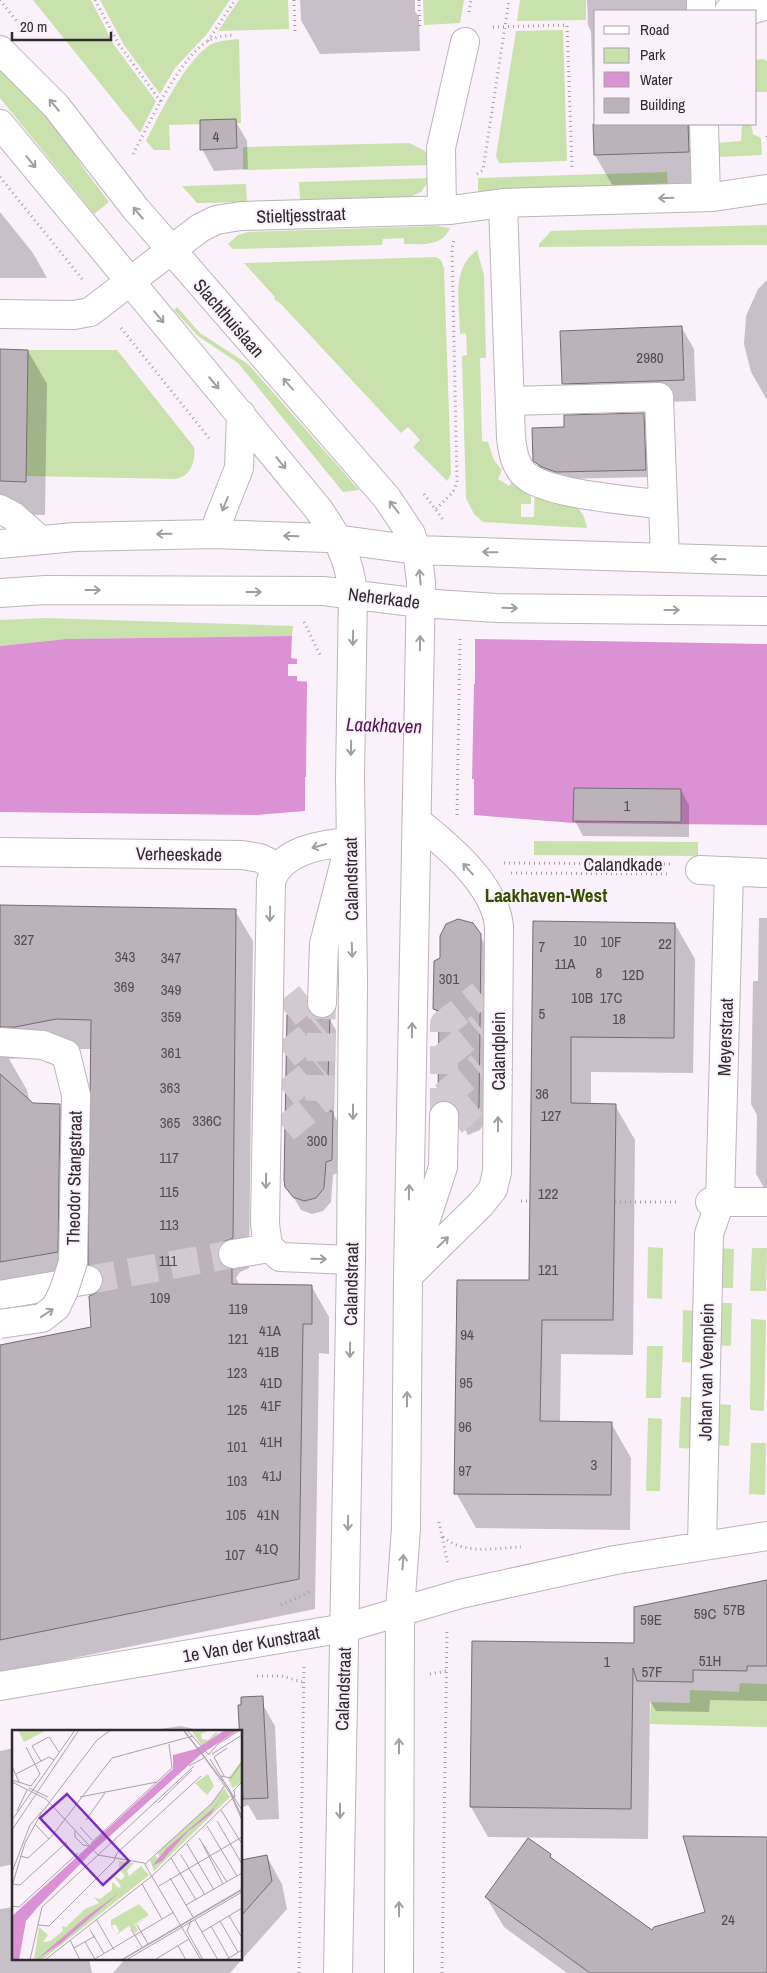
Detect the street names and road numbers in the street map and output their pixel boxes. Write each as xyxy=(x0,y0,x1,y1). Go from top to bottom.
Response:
street label: Stieltjesstraat xyxy=(256,201,346,229)
street label: Slachthuislaan xyxy=(188,273,270,363)
street label: Neherkade xyxy=(347,581,421,615)
street label: Calandstraat xyxy=(338,837,364,921)
street label: Verheeskade xyxy=(136,841,222,867)
street label: Calandkade xyxy=(584,852,662,877)
street label: Meyerstraat xyxy=(711,998,739,1076)
street label: Calandplein xyxy=(486,1012,511,1090)
street label: Theodor Stangstraat xyxy=(60,1111,88,1245)
street label: Calandstraat xyxy=(338,1242,364,1326)
street label: Johan van Veenplein xyxy=(692,1303,720,1441)
street label: 1e Van der Kunstraat xyxy=(181,1620,321,1668)
street label: Calandstraat xyxy=(329,1647,357,1731)

